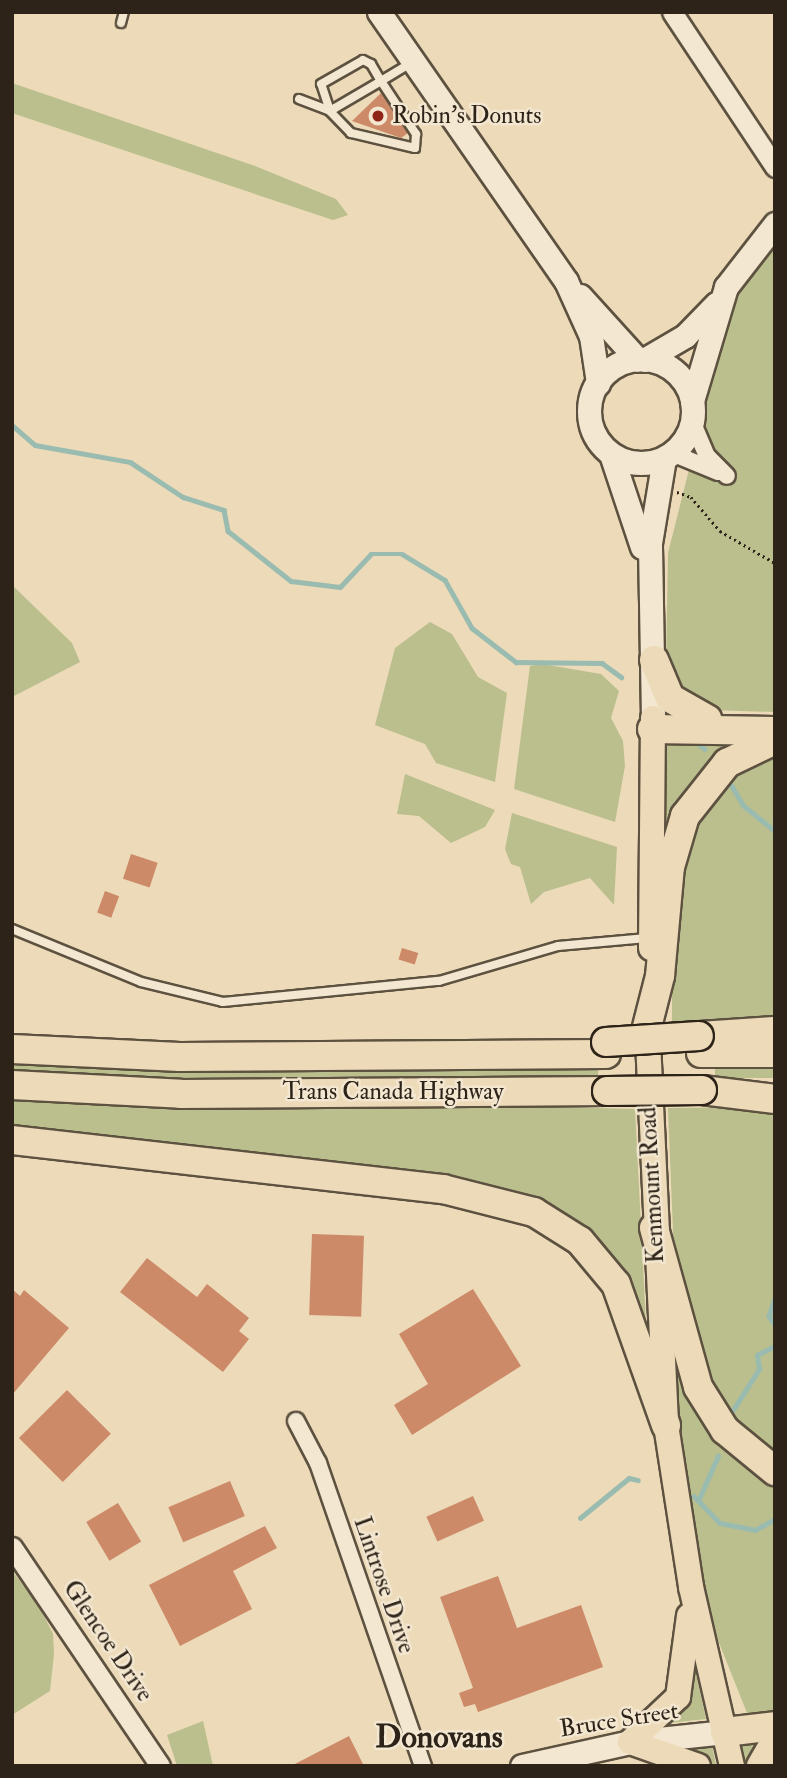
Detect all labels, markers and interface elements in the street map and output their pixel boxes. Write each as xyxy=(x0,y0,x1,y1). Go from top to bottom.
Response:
place label: Robin's Donuts xyxy=(392,102,542,130)
marker: Robin's Donuts xyxy=(370,108,386,124)
street label: Trans Canada Highway xyxy=(282,1078,504,1106)
street label: Kenmount Road xyxy=(634,1106,670,1264)
street label: Lintrose Drive xyxy=(347,1513,421,1657)
street label: Glencoe Drive xyxy=(57,1575,159,1707)
street label: Bruce Street xyxy=(558,1696,680,1744)
district label: Donovans xyxy=(375,1718,503,1756)

